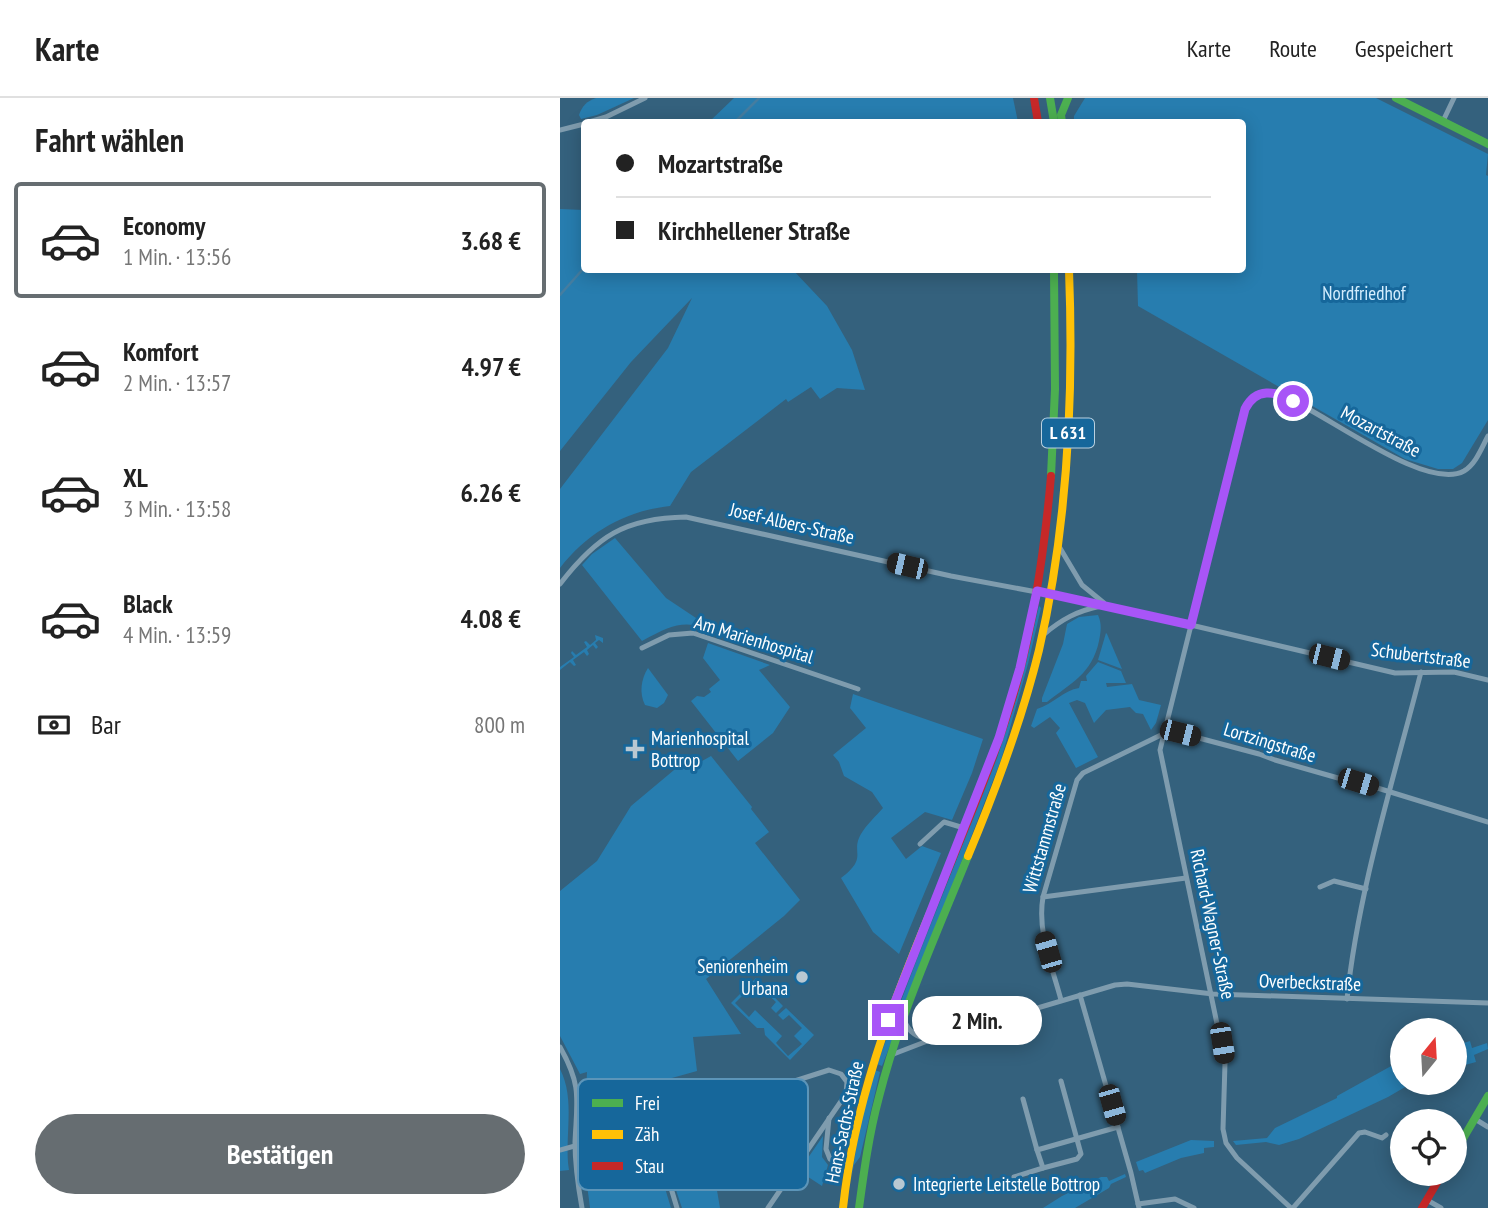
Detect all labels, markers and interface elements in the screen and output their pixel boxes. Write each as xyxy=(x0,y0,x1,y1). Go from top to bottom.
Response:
text: Karte xyxy=(35,27,100,70)
text: Karte xyxy=(1187,33,1231,64)
text: Route xyxy=(1269,33,1317,64)
text: Gespeichert xyxy=(1355,33,1453,64)
text: Fahrt wählen xyxy=(35,119,184,161)
text: Mozartstraße xyxy=(658,147,783,180)
icon: car xyxy=(39,209,102,272)
text: Economy xyxy=(123,209,205,242)
text: Kirchhellener Straße xyxy=(658,214,850,247)
text: 3.68 € xyxy=(460,224,521,257)
text: 1 Min. · 13:56 xyxy=(123,242,231,271)
park label: Nordfriedhof xyxy=(1322,281,1407,305)
icon: car xyxy=(39,335,102,398)
text: Komfort xyxy=(123,335,199,368)
text: 4.97 € xyxy=(462,350,521,383)
text: 2 Min. · 13:57 xyxy=(123,368,231,397)
route start xyxy=(1277,385,1309,417)
street label: Mozartstraße xyxy=(1337,400,1425,462)
road number: L 631 xyxy=(1042,418,1094,447)
icon: car xyxy=(39,461,102,524)
text: XL xyxy=(123,461,148,494)
text: 6.26 € xyxy=(460,476,521,509)
text: 3 Min. · 13:58 xyxy=(123,494,231,523)
street label: Josef-Albers-Straße xyxy=(726,497,857,549)
car xyxy=(885,551,930,581)
icon: car xyxy=(39,587,102,650)
text: Black xyxy=(123,587,173,620)
text: 4.08 € xyxy=(460,602,521,635)
street label: Am Marienhospital xyxy=(692,610,817,669)
text: 4 Min. · 13:59 xyxy=(123,620,231,649)
street label: Schubertstraße xyxy=(1370,637,1472,673)
car xyxy=(1307,642,1352,672)
icon: cash xyxy=(35,706,73,744)
text: Bar xyxy=(91,708,121,741)
text: 800 m xyxy=(474,710,525,739)
street label: Lortzingstraße xyxy=(1221,717,1319,767)
car xyxy=(1158,718,1203,748)
place label: Marienhospital Bottrop xyxy=(651,726,749,772)
marker: Marienhospital Bottrop xyxy=(625,739,645,759)
car xyxy=(1335,766,1382,798)
street label: Wittstammstraße xyxy=(1017,780,1071,896)
street label: Richard-Wagner-Straße xyxy=(1185,847,1241,1001)
car xyxy=(1033,929,1064,975)
place label: Seniorenheim Urbana xyxy=(697,954,788,1000)
street label: Overbeckstraße xyxy=(1258,968,1362,996)
marker: Seniorenheim Urbana xyxy=(794,969,810,985)
callout: 2 Min. xyxy=(912,996,1042,1044)
route end xyxy=(872,1004,904,1036)
text: 2 Min. xyxy=(951,1006,1003,1035)
north arrow xyxy=(1390,1018,1466,1096)
map controls xyxy=(1390,1018,1467,1186)
car xyxy=(1209,1021,1236,1065)
street label: Hans-Sachs-Straße xyxy=(819,1059,869,1185)
legend xyxy=(578,1079,808,1190)
car xyxy=(1097,1082,1128,1128)
text: Frei xyxy=(635,1091,660,1115)
button: locate xyxy=(1390,1109,1467,1186)
button: Bestätigen xyxy=(35,1114,525,1194)
text: Zäh xyxy=(635,1122,659,1146)
text: Stau xyxy=(635,1154,664,1178)
place label: Integrierte Leitstelle Bottrop xyxy=(913,1172,1100,1196)
marker: Integrierte Leitstelle Bottrop xyxy=(891,1176,907,1192)

